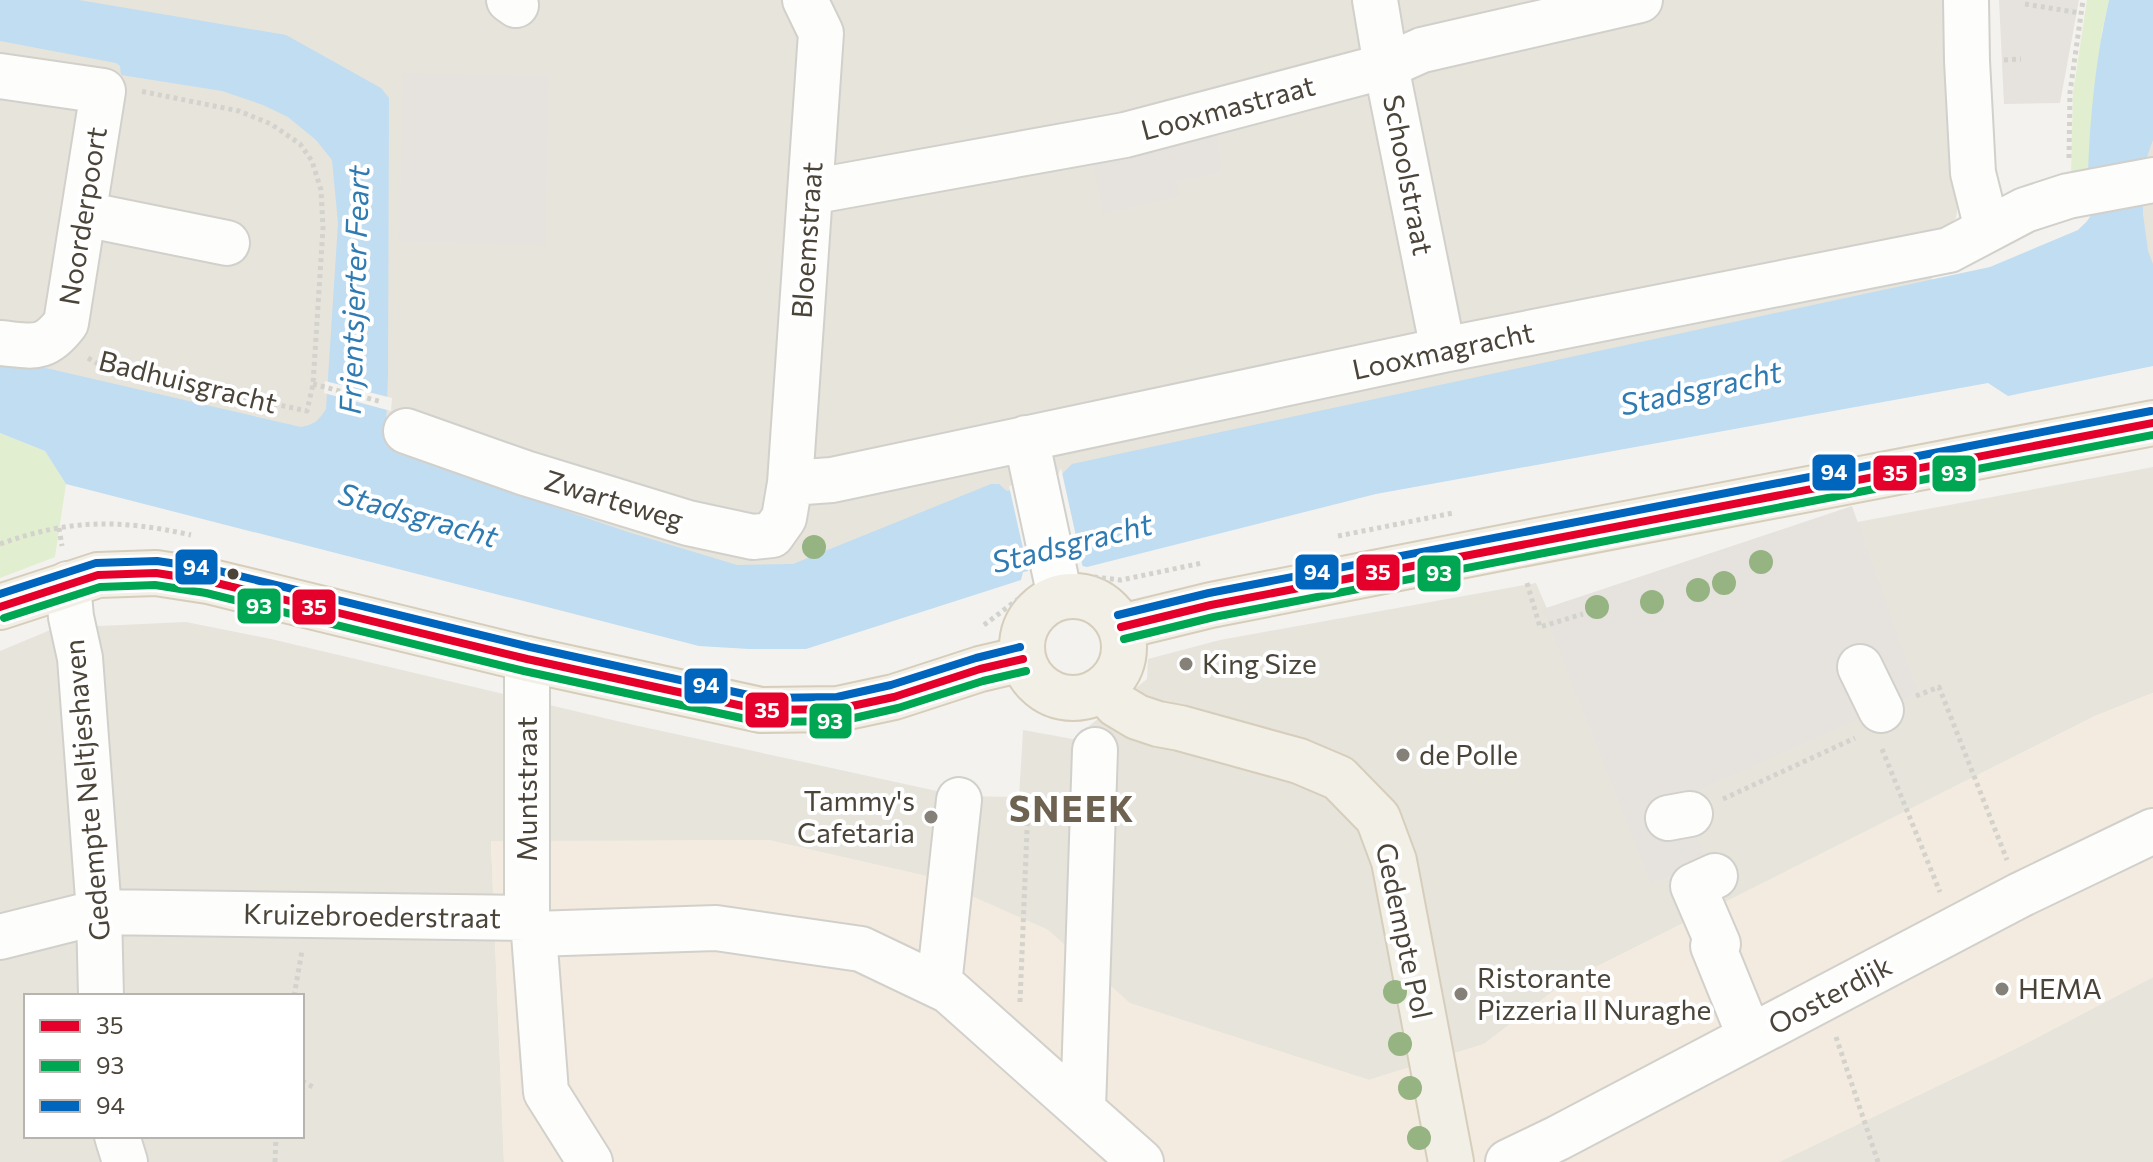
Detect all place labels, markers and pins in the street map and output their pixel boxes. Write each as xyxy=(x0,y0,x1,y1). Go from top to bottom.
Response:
unlabelled marker xyxy=(225,566,241,582)
place label: King Size xyxy=(1202,646,1317,680)
marker: King Size xyxy=(1177,655,1195,673)
place label: de Polle xyxy=(1419,737,1518,771)
marker: de Polle xyxy=(1394,746,1412,764)
place label: Tammy's Cafetaria xyxy=(797,783,915,849)
marker: Tammy's Cafetaria xyxy=(922,808,940,826)
place label: Ristorante Pizzeria Il Nuraghe xyxy=(1477,960,1711,1026)
place label: HEMA xyxy=(2018,971,2102,1005)
marker: HEMA xyxy=(1993,980,2011,998)
marker: Ristorante Pizzeria Il Nuraghe xyxy=(1452,985,1470,1003)

